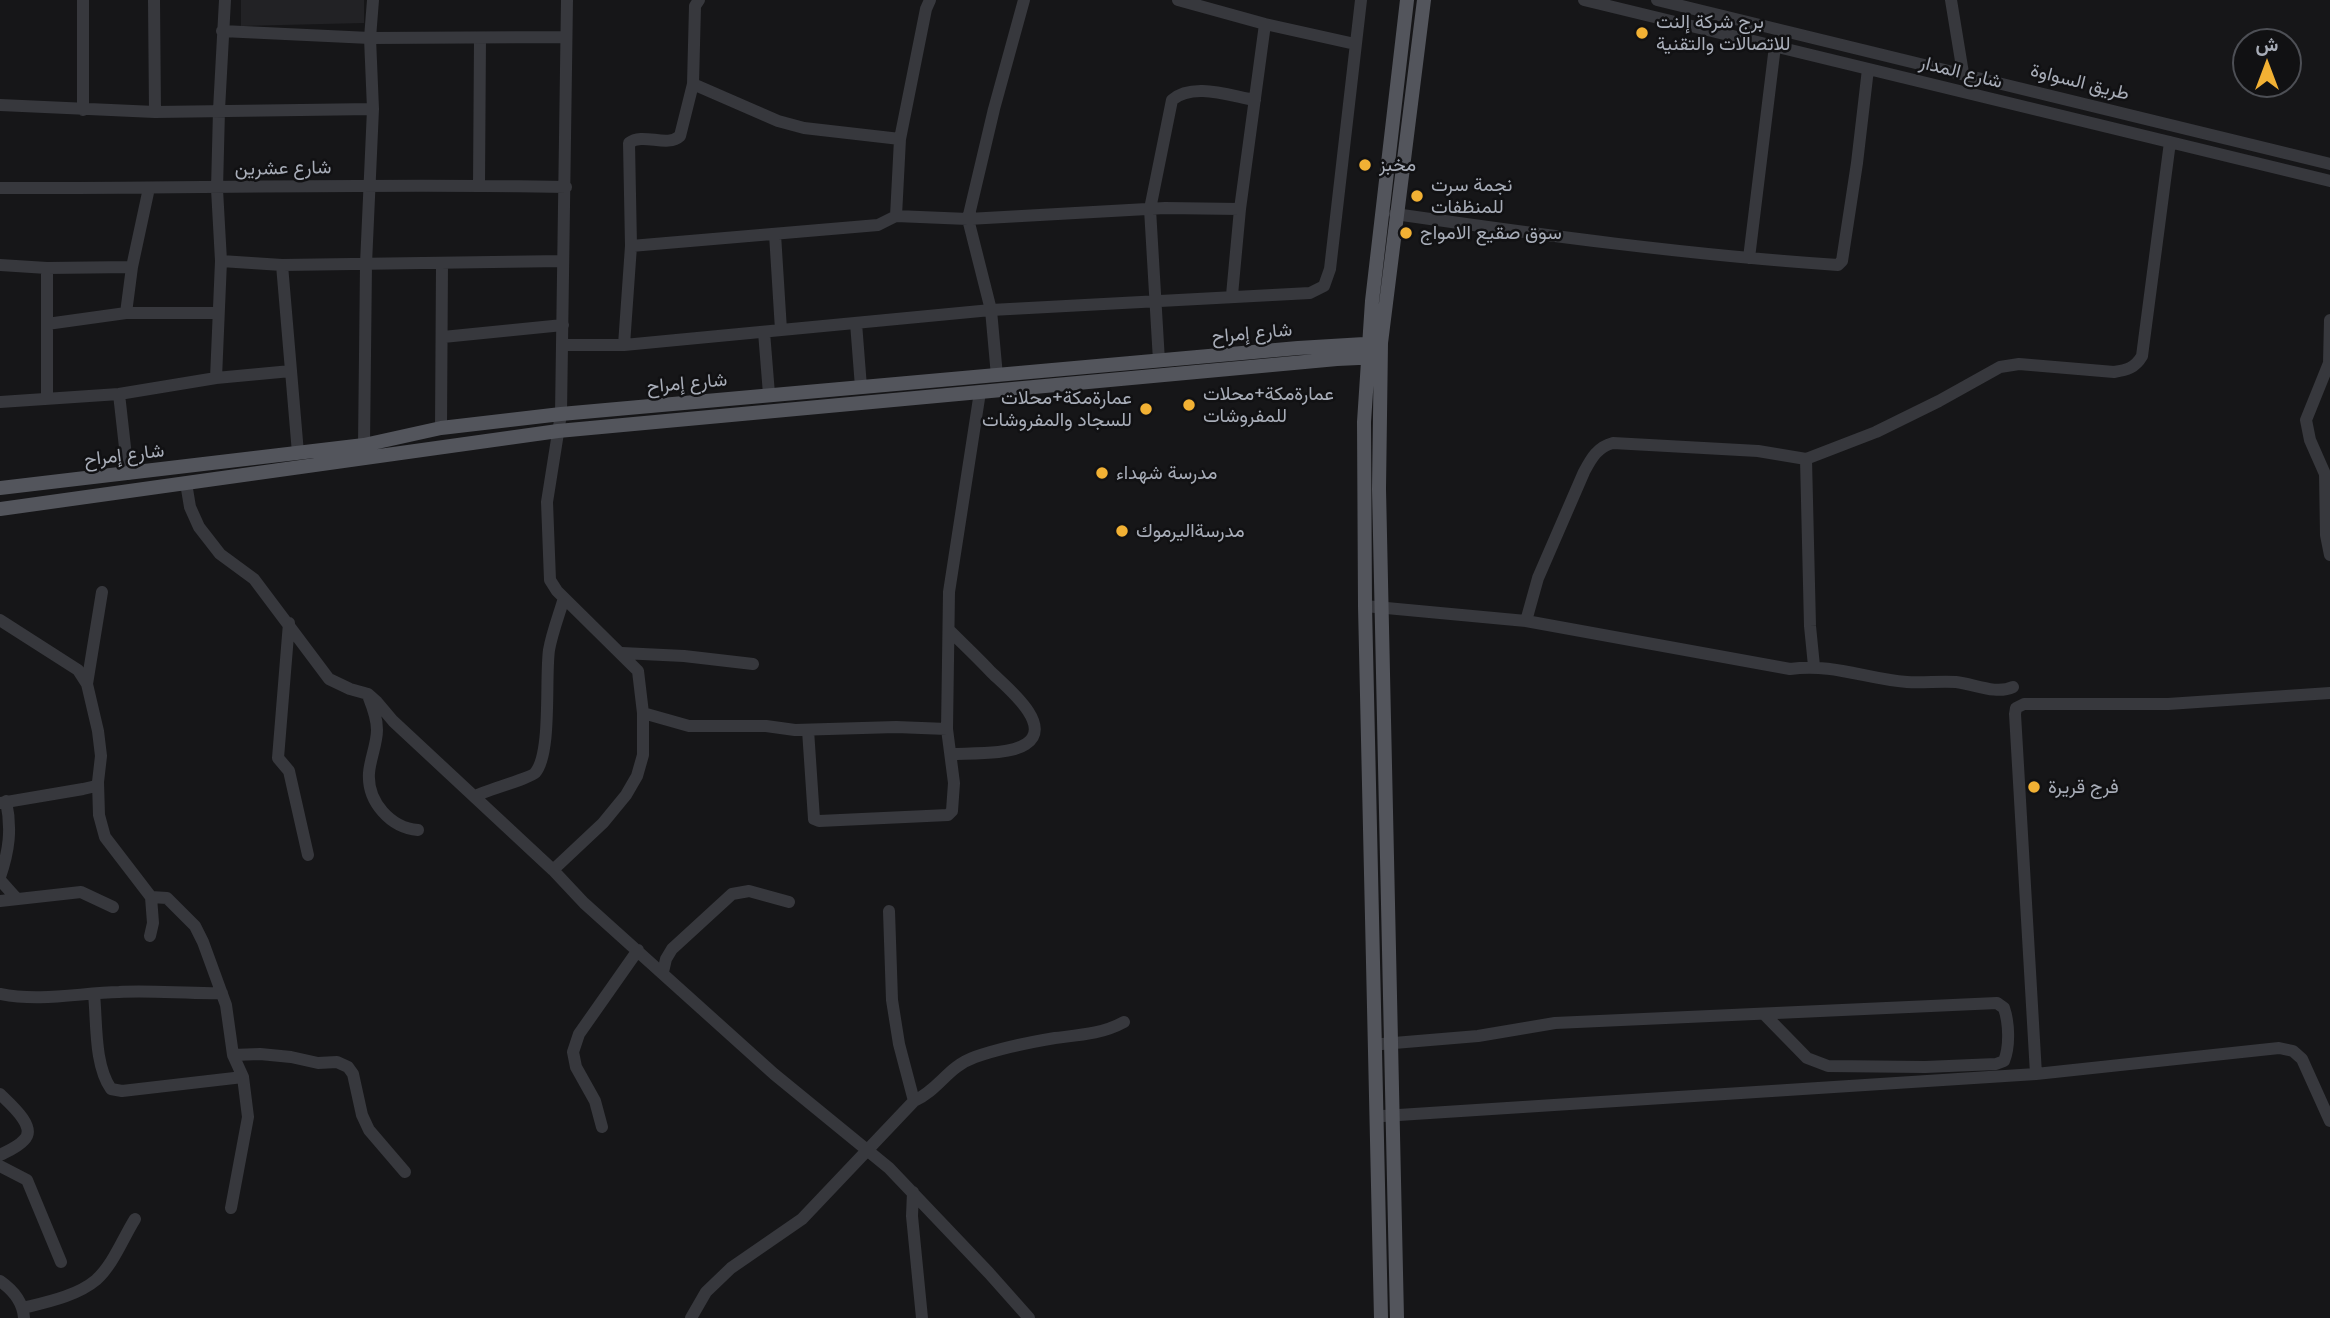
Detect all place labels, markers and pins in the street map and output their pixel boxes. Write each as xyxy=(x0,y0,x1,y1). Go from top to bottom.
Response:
place label: برج شركة إلنت للاتصالات والتقنية xyxy=(1656,11,1790,55)
marker: برج شركة إلنت للاتصالات والتقنية xyxy=(1634,25,1650,41)
place label: مخبز xyxy=(1379,154,1416,176)
marker: مخبز xyxy=(1357,157,1373,173)
place label: نجمة سرت للمنظفات xyxy=(1431,174,1512,218)
marker: نجمة سرت للمنظفات xyxy=(1409,188,1425,204)
place label: سوق صقيع الامواج xyxy=(1420,222,1562,244)
marker: سوق صقيع الامواج xyxy=(1398,225,1414,241)
place label: عمارةمكة+محلات للمفروشات xyxy=(1203,383,1334,427)
place label: عمارةمكة+محلات للسجاد والمفروشات xyxy=(982,387,1132,431)
marker: عمارةمكة+محلات للمفروشات xyxy=(1181,397,1197,413)
marker: عمارةمكة+محلات للسجاد والمفروشات xyxy=(1138,401,1154,417)
place label: مدرسة شهداء xyxy=(1116,462,1217,484)
marker: مدرسة شهداء xyxy=(1094,465,1110,481)
place label: مدرسةاليرموك xyxy=(1136,520,1245,542)
marker: مدرسةاليرموك xyxy=(1114,523,1130,539)
place label: فرج قريرة xyxy=(2048,776,2119,798)
marker: فرج قريرة xyxy=(2026,779,2042,795)

